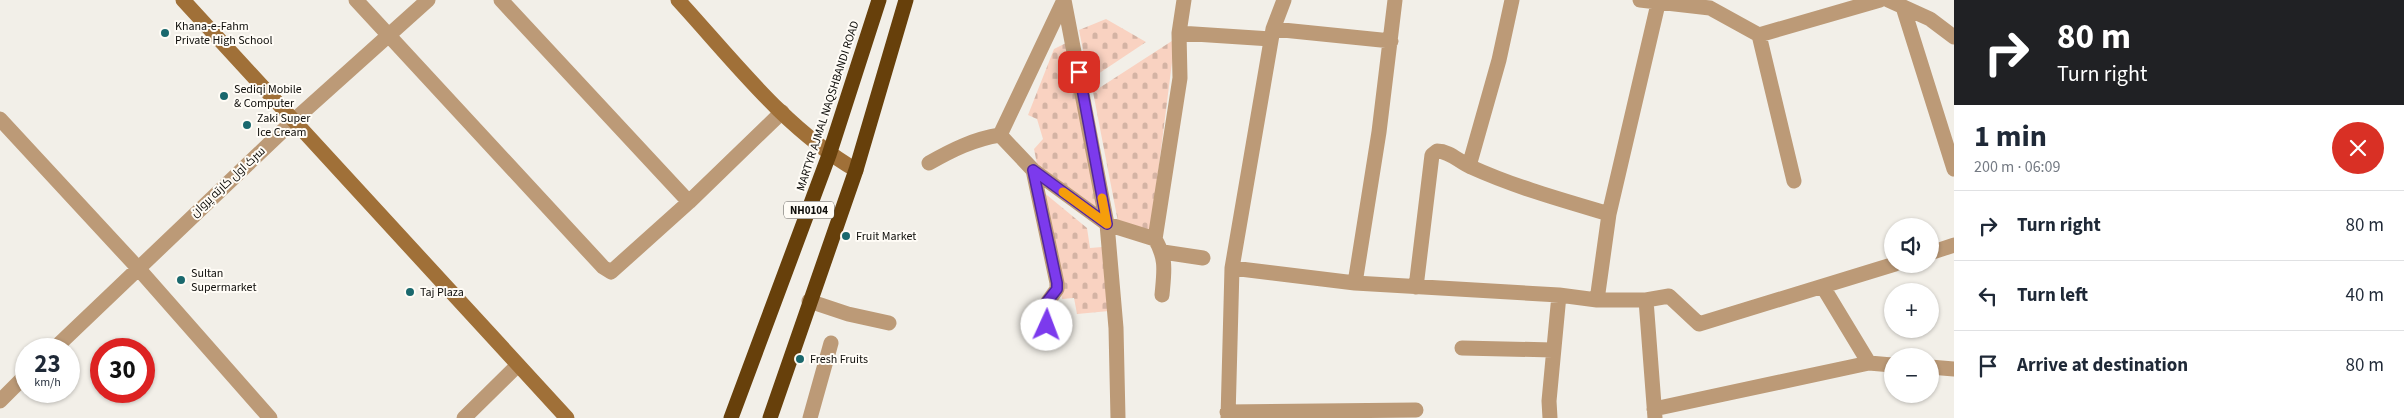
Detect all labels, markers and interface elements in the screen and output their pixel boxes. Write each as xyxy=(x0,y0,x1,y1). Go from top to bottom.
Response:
text: 80 m xyxy=(2057,12,2131,62)
place label: Khana-e-Fahm Private High School xyxy=(175,18,273,49)
street label: MARTYR AJMAL NAQSHBANDI ROAD xyxy=(792,19,864,193)
icon: right xyxy=(1974,20,2039,85)
marker: Khana-e-Fahm Private High School xyxy=(159,27,171,39)
pin xyxy=(1058,51,1100,93)
icon: arrive xyxy=(1065,58,1093,86)
text: Turn right xyxy=(2057,58,2147,90)
place label: Sediqi Mobile & Computer xyxy=(234,81,302,112)
marker: Sediqi Mobile & Computer xyxy=(218,90,230,102)
place label: Zaki Super Ice Cream xyxy=(257,110,311,141)
text: 1 min xyxy=(1974,115,2047,158)
marker: Zaki Super Ice Cream xyxy=(241,119,253,131)
button: close xyxy=(2332,122,2384,174)
street label: سرک اول کارته پروان xyxy=(187,143,269,221)
text: 200 m · 06:09 xyxy=(1974,156,2061,178)
road number: NH0104 xyxy=(784,202,834,218)
icon: right xyxy=(1974,212,2002,240)
text: Turn right xyxy=(2017,212,2101,239)
text: 80 m xyxy=(2346,212,2384,239)
map controls xyxy=(1884,218,1939,403)
button: sound xyxy=(1884,218,1939,273)
place label: Fruit Market xyxy=(856,228,916,245)
marker: Fruit Market xyxy=(840,230,852,242)
place label: Sultan Supermarket xyxy=(191,265,256,296)
marker: Sultan Supermarket xyxy=(175,274,187,286)
icon: left xyxy=(1974,282,2002,310)
text: Turn left xyxy=(2017,282,2088,309)
text: 40 m xyxy=(2346,282,2384,309)
button: + xyxy=(1884,283,1939,338)
place label: Taj Plaza xyxy=(420,284,464,301)
marker: Taj Plaza xyxy=(404,286,416,298)
position arrow xyxy=(1020,298,1072,350)
speed limit sign: 30 xyxy=(90,338,155,403)
text: 23 xyxy=(34,346,61,382)
button: − xyxy=(1884,348,1939,403)
place label: Fresh Fruits xyxy=(810,351,868,368)
icon: arrive xyxy=(1974,352,2002,380)
text: Arrive at destination xyxy=(2017,352,2188,379)
text: 80 m xyxy=(2346,352,2384,379)
marker: Fresh Fruits xyxy=(794,353,806,365)
text: km/h xyxy=(34,374,61,391)

